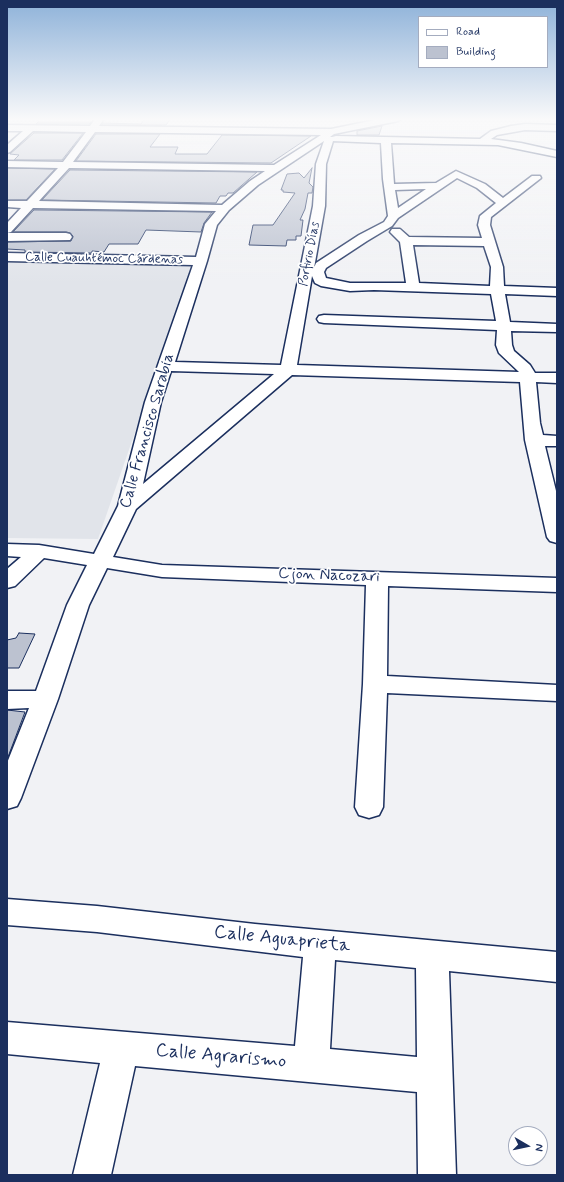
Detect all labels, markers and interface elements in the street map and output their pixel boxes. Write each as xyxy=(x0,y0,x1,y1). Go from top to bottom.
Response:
legend xyxy=(418,16,548,68)
text: Road xyxy=(456,24,480,40)
text: Building xyxy=(456,44,496,60)
street label: Porfirio Días xyxy=(296,220,324,288)
street label: Calle Cuauhtémoc Cárdenas xyxy=(25,250,183,268)
street label: Calle Francisco Sarabia xyxy=(117,351,179,511)
street label: Cjon Nacozari xyxy=(278,565,380,587)
street label: Calle Aguaprieta xyxy=(213,922,351,958)
street label: Calle Agrarismo xyxy=(155,1040,287,1074)
north arrow xyxy=(508,1126,548,1166)
text: N xyxy=(531,1143,546,1152)

